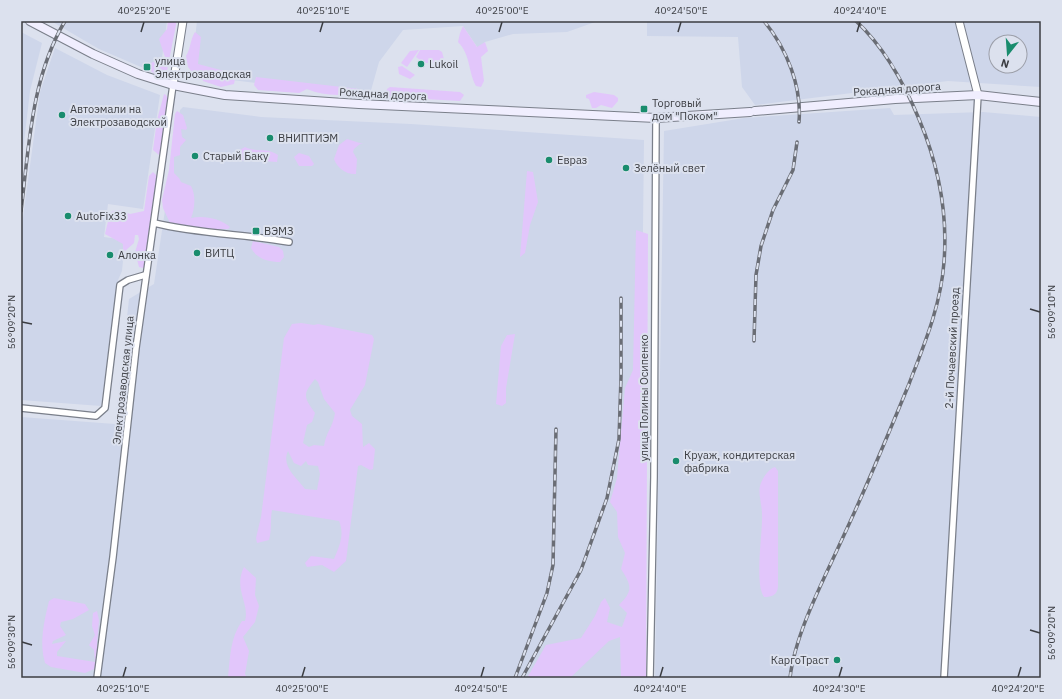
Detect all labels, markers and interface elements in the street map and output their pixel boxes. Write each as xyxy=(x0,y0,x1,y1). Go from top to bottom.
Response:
text: 40°25'20"E xyxy=(117,4,171,17)
text: 40°25'10"E xyxy=(296,4,350,17)
text: 40°25'00"E xyxy=(475,4,529,17)
text: 40°24'50"E xyxy=(654,4,708,17)
text: 40°24'40"E xyxy=(833,4,887,17)
north arrow xyxy=(988,34,1028,74)
place label: улица Электрозаводская xyxy=(155,54,251,81)
text: N xyxy=(999,56,1011,71)
place label: Lukoil xyxy=(429,57,458,71)
marker: Lukoil xyxy=(416,59,426,69)
marker: улица Электрозаводская xyxy=(142,62,152,72)
street label: Рокадная дорога xyxy=(853,79,941,99)
street label: Рокадная дорога xyxy=(339,85,427,103)
place label: Торговый дом "Поком" xyxy=(652,96,718,123)
place label: Автоэмали на Электрозаводской xyxy=(70,102,167,129)
marker: Торговый дом "Поком" xyxy=(639,104,649,114)
marker: Автоэмали на Электрозаводской xyxy=(57,110,67,120)
place label: ВНИПТИЭМ xyxy=(278,131,338,145)
marker: ВНИПТИЭМ xyxy=(265,133,275,143)
place label: Старый Баку xyxy=(203,149,269,163)
marker: Старый Баку xyxy=(190,151,200,161)
place label: Евраз xyxy=(557,153,587,167)
marker: Евраз xyxy=(544,155,554,165)
place label: Зелёный свет xyxy=(634,161,705,175)
marker: Зелёный свет xyxy=(621,163,631,173)
place label: AutoFix33 xyxy=(76,209,127,223)
marker: AutoFix33 xyxy=(63,211,73,221)
place label: ВЭМЗ xyxy=(264,224,294,238)
marker: ВЭМЗ xyxy=(251,226,261,236)
place label: ВИТЦ xyxy=(205,246,234,260)
place label: Алонка xyxy=(118,248,156,262)
marker: ВИТЦ xyxy=(192,248,202,258)
marker: Алонка xyxy=(105,250,115,260)
text: 56°09'10"N xyxy=(1045,285,1058,339)
street label: 2-й Почаевский проезд xyxy=(942,286,962,409)
text: 56°09'20"N xyxy=(5,295,18,349)
street label: Электрозаводская улица xyxy=(109,315,137,445)
street label: улица Полины Осипенко xyxy=(637,334,651,462)
place label: Круаж, кондитерская фабрика xyxy=(684,448,795,475)
marker: Круаж, кондитерская фабрика xyxy=(671,456,681,466)
text: 56°09'20"N xyxy=(1045,606,1058,660)
text: 56°09'30"N xyxy=(5,615,18,669)
place label: КаргоТраст xyxy=(771,653,829,667)
marker: КаргоТраст xyxy=(832,655,842,665)
text: 40°25'10"E xyxy=(96,682,150,695)
text: 40°25'00"E xyxy=(275,682,329,695)
text: 40°24'50"E xyxy=(454,682,508,695)
text: 40°24'40"E xyxy=(633,682,687,695)
text: 40°24'30"E xyxy=(812,682,866,695)
text: 40°24'20"E xyxy=(991,682,1045,695)

